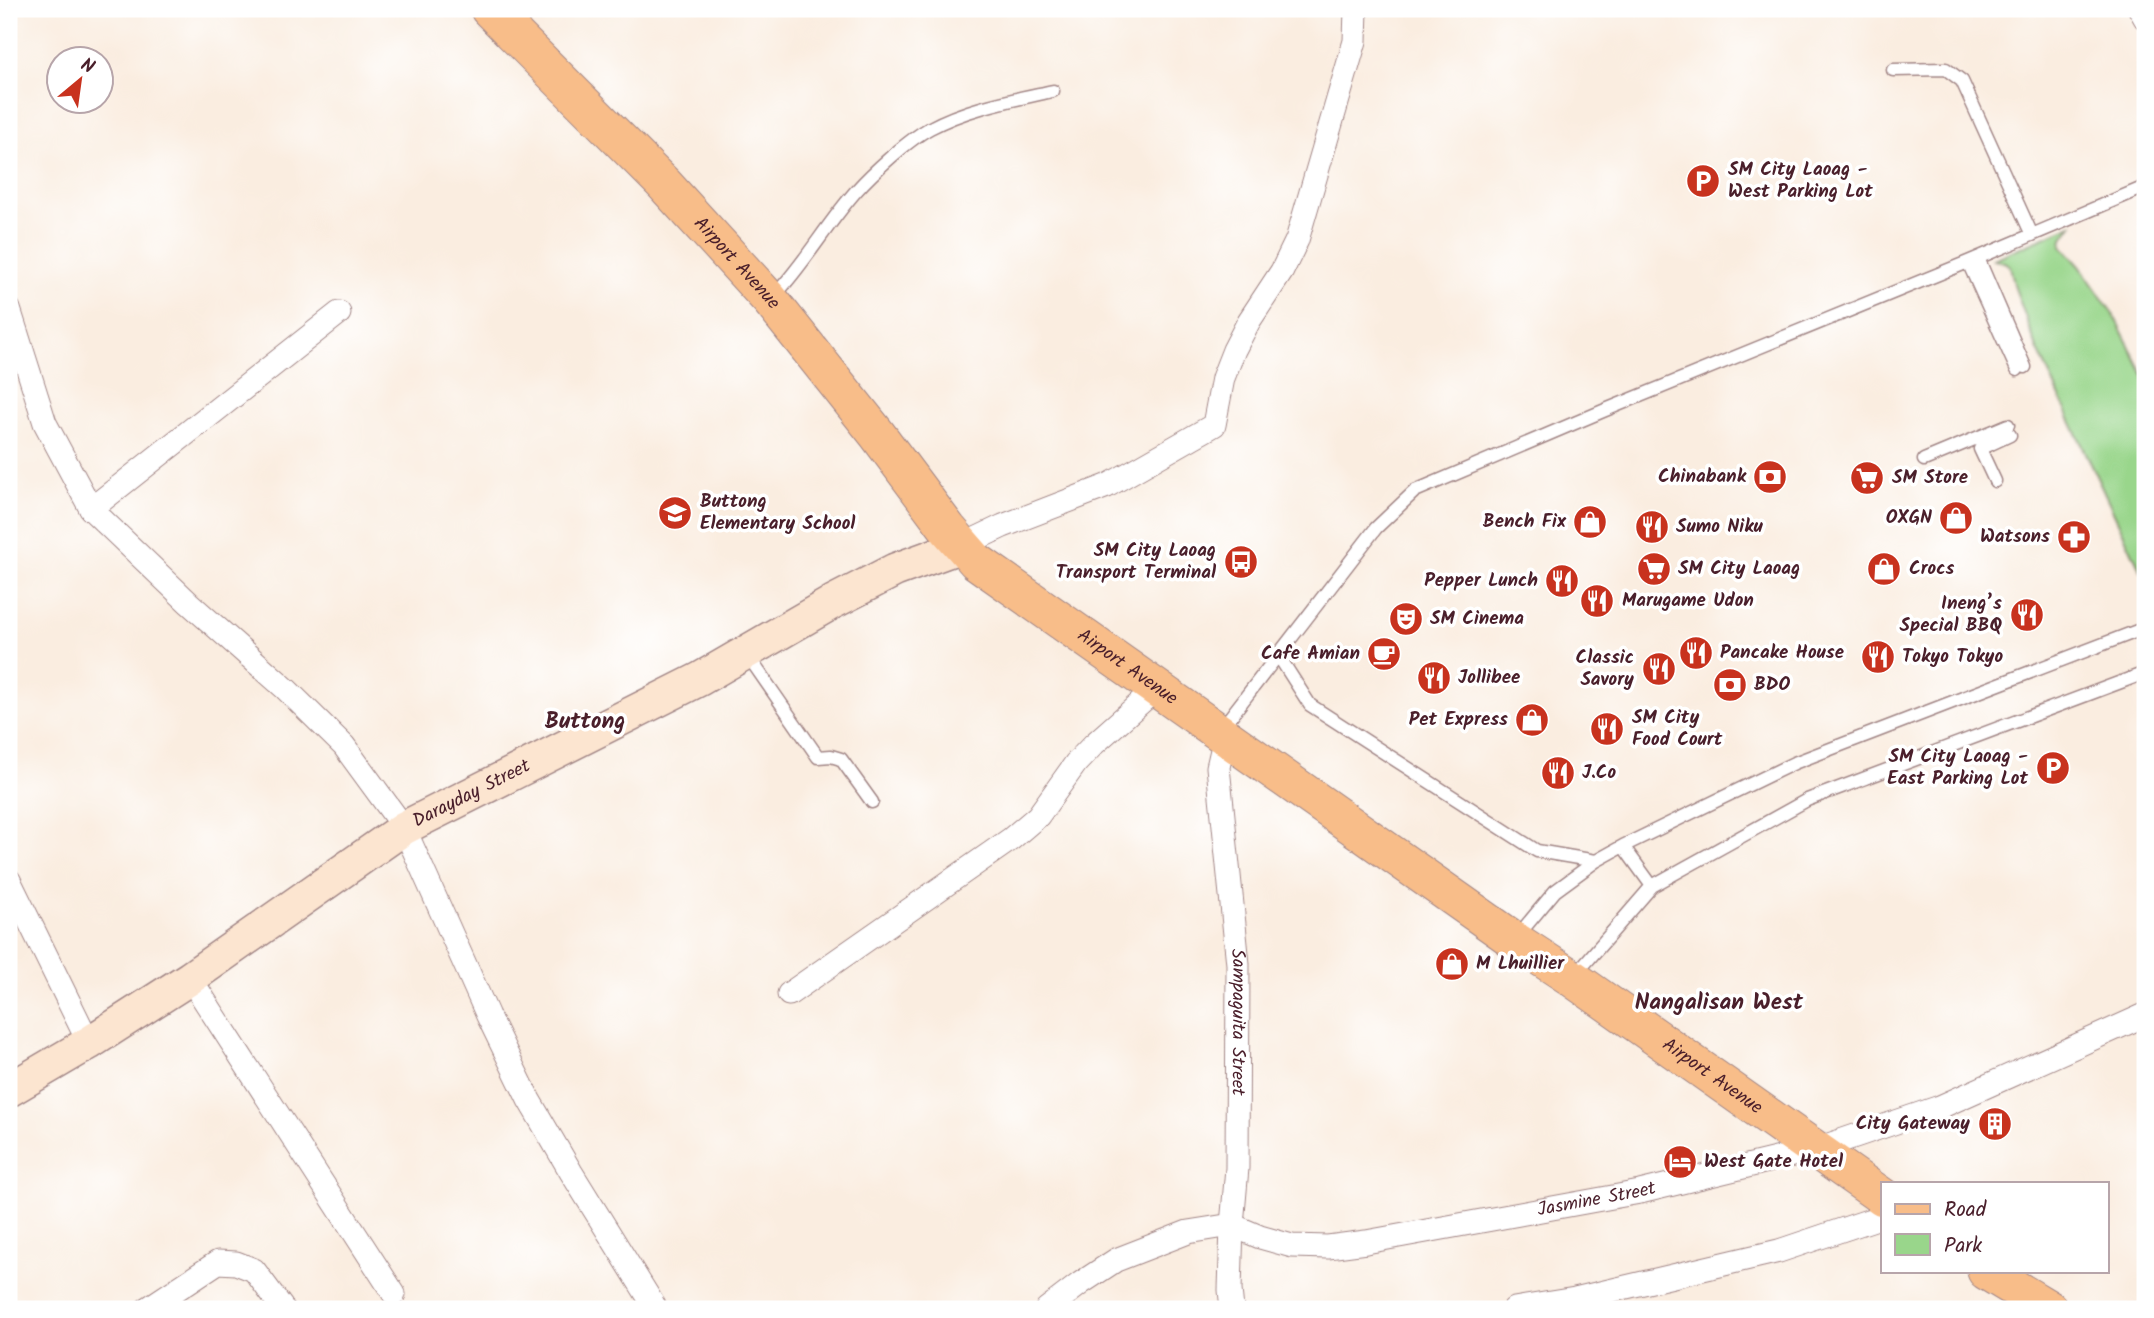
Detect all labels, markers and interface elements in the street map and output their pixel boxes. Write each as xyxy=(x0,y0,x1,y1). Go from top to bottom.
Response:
north arrow xyxy=(46,46,116,116)
text: N xyxy=(75,51,100,83)
place label: SM City Laoag - West Parking Lot xyxy=(1728,155,1873,207)
parking icon: SM City Laoag - West Parking Lot xyxy=(1684,162,1722,200)
street label: Airport Avenue xyxy=(686,210,788,317)
bank icon: Chinabank xyxy=(1751,458,1789,496)
supermarket icon: SM Store xyxy=(1848,459,1886,497)
place label: Chinabank xyxy=(1658,462,1747,492)
place label: SM Store xyxy=(1892,463,1968,493)
place label: Buttong Elementary School xyxy=(700,487,856,539)
school or university icon: Buttong Elementary School xyxy=(656,494,694,532)
shop icon: OXGN xyxy=(1937,499,1975,537)
shop icon: Bench Fix xyxy=(1571,503,1609,541)
place label: OXGN xyxy=(1886,503,1932,533)
place label: Bench Fix xyxy=(1483,507,1567,537)
restaurant icon: Sumo Niku xyxy=(1633,508,1671,546)
place label: Sumo Niku xyxy=(1676,512,1764,542)
pharmacy icon: Watsons xyxy=(2055,518,2093,556)
place label: Watsons xyxy=(1980,522,2050,552)
place label: SM City Laoag Transport Terminal xyxy=(1056,536,1217,588)
bus stop icon: SM City Laoag Transport Terminal xyxy=(1222,543,1260,581)
supermarket icon: SM City Laoag xyxy=(1635,550,1673,588)
shop icon: Crocs xyxy=(1865,550,1903,588)
place label: SM City Laoag xyxy=(1678,554,1800,584)
place label: Crocs xyxy=(1909,554,1955,584)
restaurant icon: Pepper Lunch xyxy=(1543,562,1581,600)
place label: Pepper Lunch xyxy=(1424,566,1538,596)
restaurant icon: Marugame Udon xyxy=(1578,582,1616,620)
place label: Marugame Udon xyxy=(1622,586,1754,616)
place label: Ineng’s Special BBQ xyxy=(1899,589,2002,641)
restaurant icon: Ineng’s Special BBQ xyxy=(2008,596,2046,634)
theatre icon: SM Cinema xyxy=(1387,600,1425,638)
place label: SM Cinema xyxy=(1430,604,1524,634)
street label: Airport Avenue xyxy=(1070,621,1184,714)
restaurant icon: Pancake House xyxy=(1677,634,1715,672)
cafe icon: Cafe Amian xyxy=(1365,635,1403,673)
place label: Pancake House xyxy=(1720,638,1844,668)
restaurant icon: Tokyo Tokyo xyxy=(1859,638,1897,676)
place label: Cafe Amian xyxy=(1261,639,1360,669)
place label: Tokyo Tokyo xyxy=(1902,642,2003,672)
place label: Classic Savory xyxy=(1576,643,1634,695)
restaurant icon: Classic Savory xyxy=(1640,650,1678,688)
restaurant icon: Jollibee xyxy=(1415,659,1453,697)
place label: Jollibee xyxy=(1458,663,1520,693)
bank icon: BDO xyxy=(1711,666,1749,704)
place label: BDO xyxy=(1754,670,1791,700)
shop icon: Pet Express xyxy=(1513,701,1551,739)
place label: SM City Food Court xyxy=(1632,703,1723,755)
district label: Buttong xyxy=(545,704,625,740)
place label: Pet Express xyxy=(1409,705,1508,735)
restaurant icon: SM City Food Court xyxy=(1588,710,1626,748)
place label: SM City Laoag - East Parking Lot xyxy=(1887,742,2028,794)
parking icon: SM City Laoag - East Parking Lot xyxy=(2034,749,2072,787)
street label: Darayday Street xyxy=(408,751,536,836)
restaurant icon: J.Co xyxy=(1539,754,1577,792)
place label: J.Co xyxy=(1582,758,1616,788)
shop icon: M Lhuillier xyxy=(1433,945,1471,983)
street label: Sampaguita Street xyxy=(1222,947,1253,1096)
place label: M Lhuillier xyxy=(1476,949,1565,979)
district label: Nangalisan West xyxy=(1635,985,1804,1021)
street label: Airport Avenue xyxy=(1655,1031,1769,1123)
building icon: City Gateway xyxy=(1976,1105,2014,1143)
place label: City Gateway xyxy=(1856,1109,1970,1139)
hotel icon: West Gate Hotel xyxy=(1661,1143,1699,1181)
place label: West Gate Hotel xyxy=(1704,1147,1844,1177)
street label: Jasmine Street xyxy=(1535,1173,1660,1225)
legend xyxy=(1881,1182,2108,1272)
text: Road xyxy=(1944,1194,1987,1227)
text: Park xyxy=(1944,1230,1982,1263)

